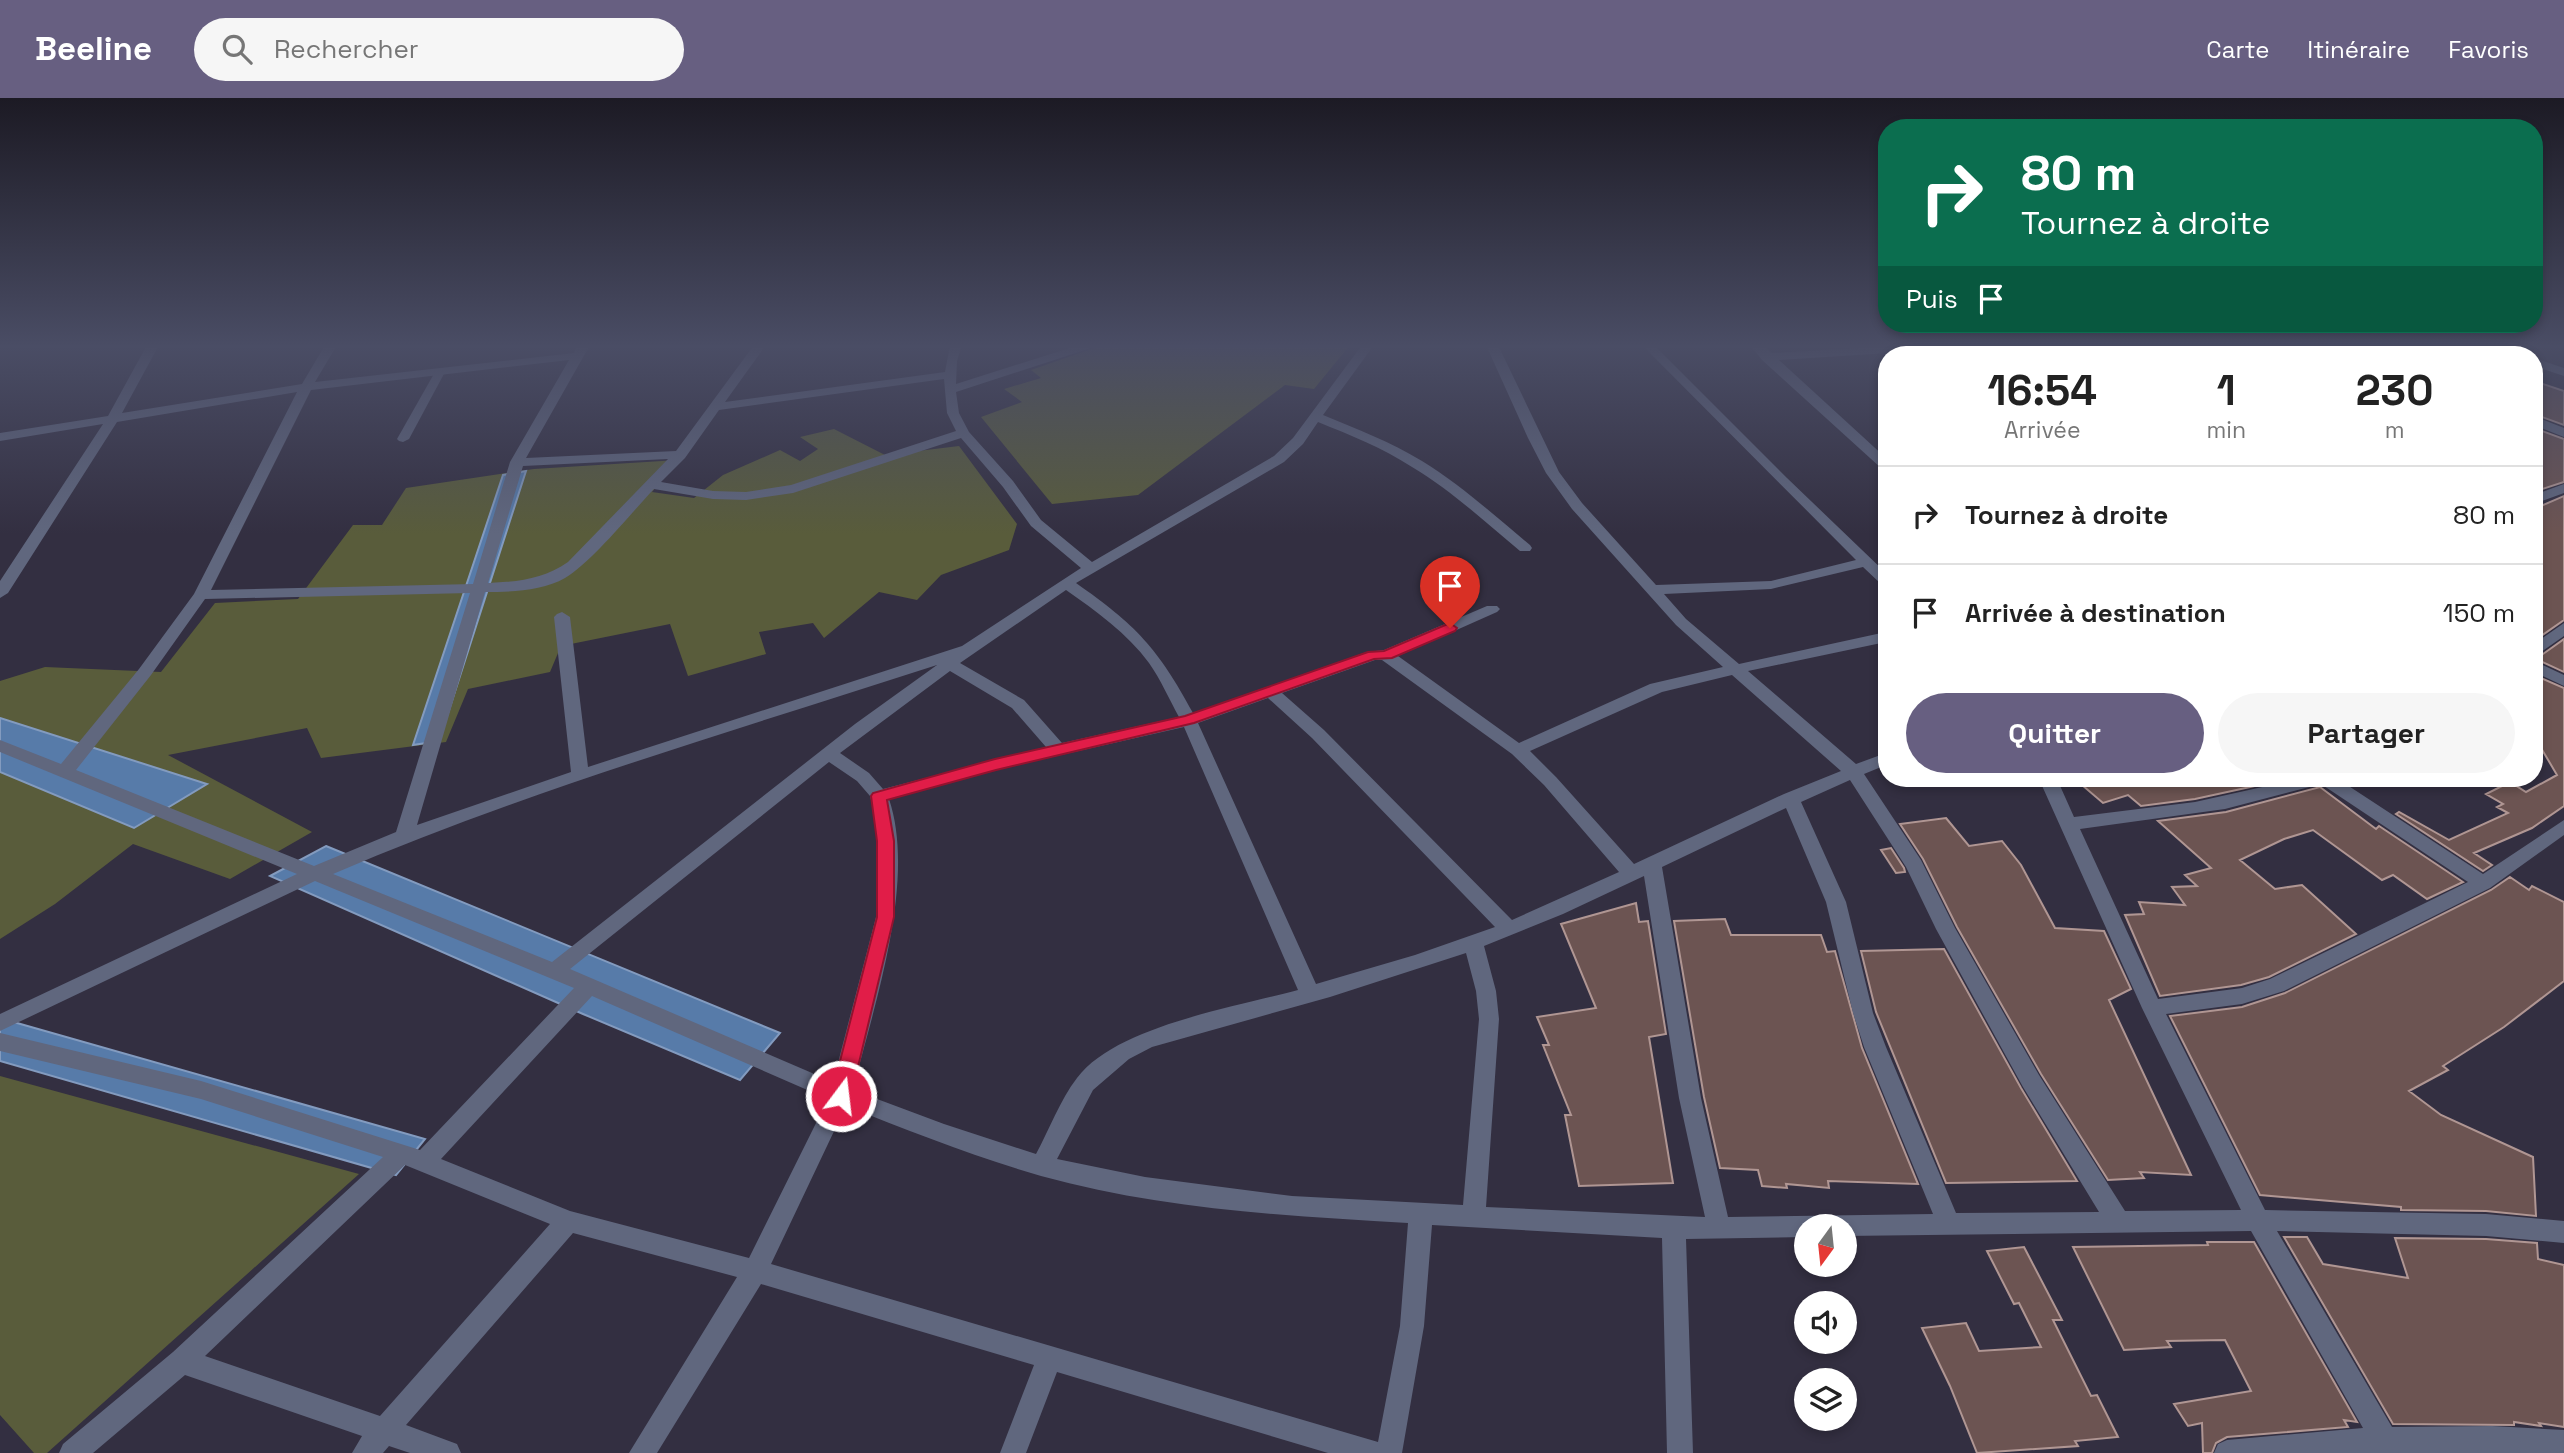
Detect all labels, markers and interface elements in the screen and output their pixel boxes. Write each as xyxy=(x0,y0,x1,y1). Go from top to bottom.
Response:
search box xyxy=(194,18,684,81)
text: Beeline xyxy=(35,28,152,70)
icon: search xyxy=(218,30,256,68)
text: Rechercher xyxy=(274,32,419,66)
text: Carte xyxy=(2206,34,2269,65)
text: Itinéraire xyxy=(2307,34,2410,65)
text: Favoris xyxy=(2448,34,2529,65)
text: 80 m xyxy=(2021,142,2136,204)
icon: right xyxy=(1906,147,1997,238)
text: Tournez à droite xyxy=(2021,203,2270,243)
icon: arrive xyxy=(1972,280,2010,318)
text: Puis xyxy=(1906,282,1958,316)
text: 16:54 xyxy=(1988,364,2097,417)
text: 1 xyxy=(2217,364,2236,417)
text: 230 xyxy=(2356,364,2433,417)
text: Arrivée xyxy=(2004,415,2081,445)
text: min xyxy=(2207,415,2246,445)
text: m xyxy=(2385,415,2404,445)
icon: right xyxy=(1906,496,1944,534)
text: Tournez à droite xyxy=(1965,498,2168,532)
text: 80 m xyxy=(2453,498,2515,532)
pin xyxy=(1420,556,1480,628)
icon: arrive xyxy=(1431,567,1469,605)
icon: arrive xyxy=(1906,594,1944,632)
text: Arrivée à destination xyxy=(1965,596,2226,630)
text: 150 m xyxy=(2443,596,2515,630)
button: Quitter xyxy=(1906,693,2204,773)
button: Partager xyxy=(2218,693,2515,773)
position arrow xyxy=(804,1059,878,1133)
north arrow xyxy=(1794,1214,1857,1278)
map controls xyxy=(1794,1214,1857,1431)
button: sound xyxy=(1794,1291,1857,1354)
button: layers xyxy=(1794,1368,1857,1431)

